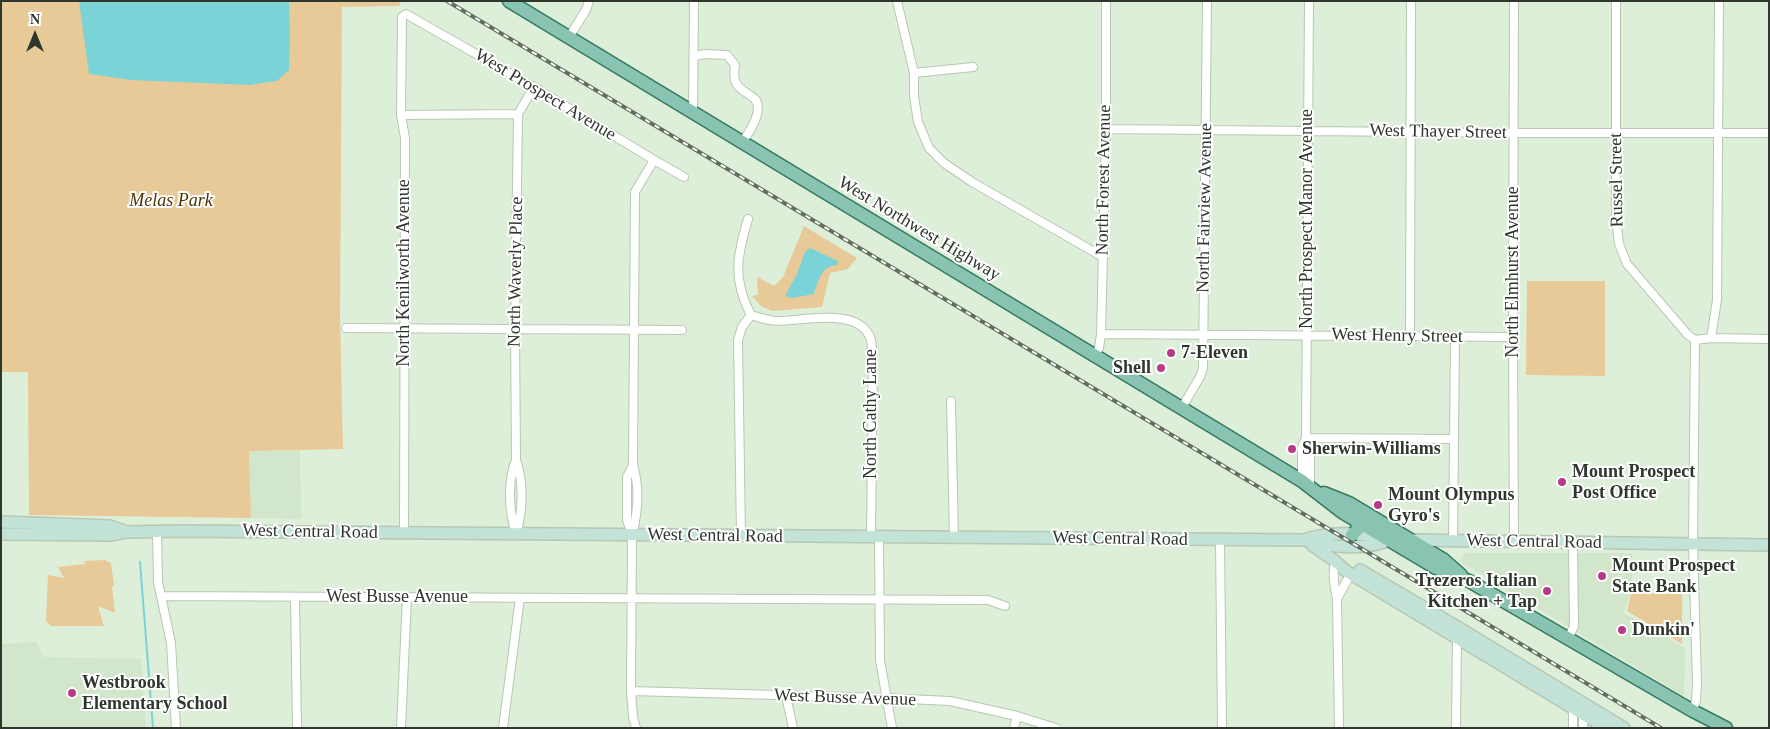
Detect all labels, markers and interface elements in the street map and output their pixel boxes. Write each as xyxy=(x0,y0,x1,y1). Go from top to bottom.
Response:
north arrow xyxy=(10,10,60,60)
text: N xyxy=(30,12,40,27)
street label: West Prospect Avenue xyxy=(470,44,620,146)
street label: North Forest Avenue xyxy=(1092,105,1116,255)
street label: North Prospect Manor Avenue xyxy=(1296,109,1318,329)
street label: West Thayer Street xyxy=(1369,120,1507,144)
street label: North Fairview Avenue xyxy=(1193,123,1217,293)
street label: Russel Street xyxy=(1605,133,1629,227)
street label: West Northwest Highway xyxy=(834,172,1004,286)
street label: North Kenilworth Avenue xyxy=(393,179,415,367)
street label: North Elmhurst Avenue xyxy=(1502,186,1524,358)
park label: Melas Park xyxy=(129,190,213,212)
street label: North Waverly Place xyxy=(504,197,528,347)
street label: West Henry Street xyxy=(1331,324,1463,348)
place label: 7-Eleven xyxy=(1181,342,1248,364)
marker: 7-Eleven xyxy=(1165,347,1177,359)
street label: North Cathy Lane xyxy=(860,349,882,479)
place label: Shell xyxy=(1113,357,1151,379)
marker: Shell xyxy=(1155,362,1167,374)
place label: Sherwin-Williams xyxy=(1302,438,1441,460)
marker: Sherwin-Williams xyxy=(1286,443,1298,455)
place label: Mount Prospect Post Office xyxy=(1572,461,1695,504)
marker: Mount Prospect Post Office xyxy=(1556,476,1568,488)
place label: Mount Olympus Gyro's xyxy=(1388,484,1515,526)
marker: Mount Olympus Gyro's xyxy=(1372,499,1384,511)
street label: West Central Road xyxy=(242,520,378,544)
street label: West Central Road xyxy=(647,524,783,548)
street label: West Central Road xyxy=(1052,527,1188,551)
street label: West Central Road xyxy=(1466,530,1602,554)
place label: Mount Prospect State Bank xyxy=(1612,555,1735,598)
place label: Trezeros Italian Kitchen + Tap xyxy=(1416,570,1537,612)
marker: Mount Prospect State Bank xyxy=(1596,570,1608,582)
marker: Trezeros Italian Kitchen + Tap xyxy=(1541,585,1553,597)
street label: West Busse Avenue xyxy=(326,586,468,608)
place label: Dunkin' xyxy=(1632,619,1695,641)
marker: Dunkin' xyxy=(1616,624,1628,636)
place label: Westbrook Elementary School xyxy=(82,672,227,714)
street label: West Busse Avenue xyxy=(774,685,916,711)
marker: Westbrook Elementary School xyxy=(66,687,78,699)

